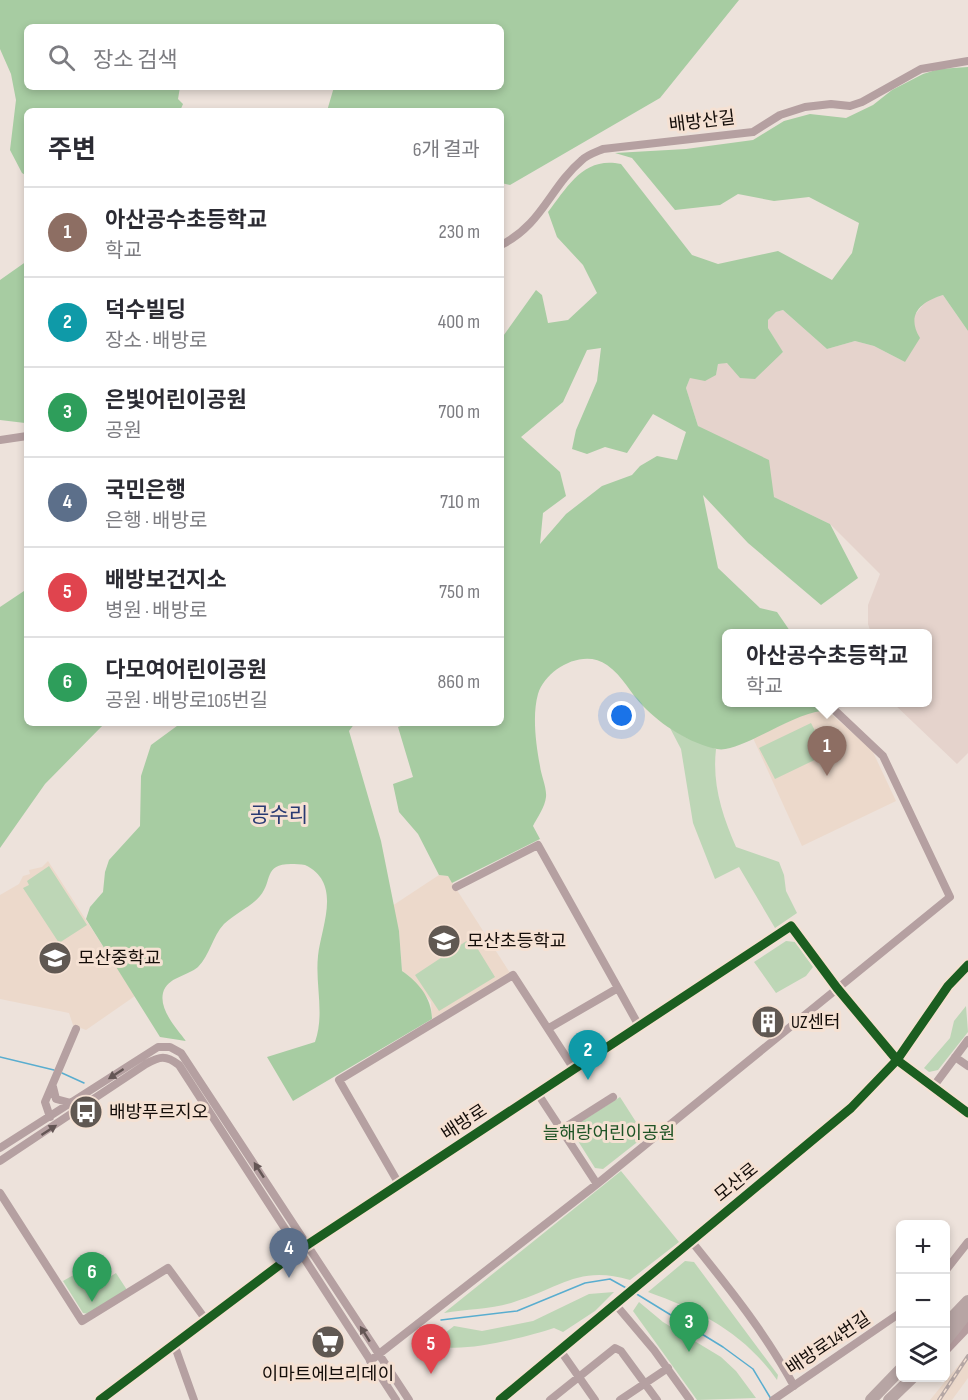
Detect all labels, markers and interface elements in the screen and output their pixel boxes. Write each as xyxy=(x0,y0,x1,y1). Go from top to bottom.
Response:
search box xyxy=(24,24,504,90)
icon: search xyxy=(45,41,78,74)
text: 장소 검색 xyxy=(93,47,177,74)
street label: 배방산길 xyxy=(668,107,736,136)
text: 주변 xyxy=(48,135,96,166)
text: 6개 결과 xyxy=(413,138,480,162)
text: 아산공수초등학교 xyxy=(105,207,267,234)
text: 1 xyxy=(64,220,71,244)
text: 230 m xyxy=(438,220,480,244)
text: 학교 xyxy=(105,239,142,263)
text: 덕수빌딩 xyxy=(105,297,186,324)
text: 2 xyxy=(63,310,72,334)
text: 400 m xyxy=(438,310,480,334)
text: 장소 · 배방로 xyxy=(105,329,207,353)
text: 은빛어린이공원 xyxy=(105,387,247,414)
text: 3 xyxy=(63,400,72,424)
text: 700 m xyxy=(438,400,480,424)
text: 공원 xyxy=(105,419,142,443)
text: 국민은행 xyxy=(105,477,186,504)
text: 4 xyxy=(63,490,72,514)
text: 710 m xyxy=(440,490,480,514)
text: 은행 · 배방로 xyxy=(105,509,207,533)
text: 배방보건지소 xyxy=(105,567,226,594)
text: 5 xyxy=(63,580,72,604)
text: 750 m xyxy=(439,580,480,604)
text: 병원 · 배방로 xyxy=(105,599,207,623)
popup xyxy=(722,629,932,707)
text: 아산공수초등학교 xyxy=(746,643,908,670)
text: 다모여어린이공원 xyxy=(105,657,267,684)
text: 6 xyxy=(63,670,72,694)
text: 860 m xyxy=(438,670,480,694)
text: 학교 xyxy=(746,675,783,699)
text: 공원 · 배방로105번길 xyxy=(105,689,268,713)
your location xyxy=(607,701,636,730)
pin: 1 xyxy=(808,726,846,776)
district label: 공수리 xyxy=(250,803,308,828)
school or university icon: 모산초등학교 xyxy=(426,923,462,959)
place label: 모산초등학교 xyxy=(467,931,566,952)
school or university icon: 모산중학교 xyxy=(37,940,73,976)
place label: 모산중학교 xyxy=(78,948,161,969)
building icon: UZ센터 xyxy=(750,1004,786,1040)
place label: UZ센터 xyxy=(791,1012,841,1033)
pin: 2 xyxy=(568,1030,608,1080)
one-way arrow xyxy=(108,1069,124,1080)
bus stop icon: 배방푸르지오 xyxy=(68,1094,104,1130)
street label: 배방로 xyxy=(438,1100,491,1145)
place label: 배방푸르지오 xyxy=(109,1102,208,1123)
park label: 늘해랑어린이공원 xyxy=(543,1123,675,1144)
one-way arrow xyxy=(41,1124,58,1135)
street label: 모산로 xyxy=(710,1159,762,1206)
one-way arrow xyxy=(254,1162,265,1178)
map controls xyxy=(896,1220,950,1382)
button: + xyxy=(896,1220,950,1274)
pin: 4 xyxy=(270,1228,308,1278)
pin: 6 xyxy=(72,1252,112,1302)
button: − xyxy=(896,1274,950,1328)
pin: 3 xyxy=(670,1302,708,1352)
street label: 배방로14번길 xyxy=(782,1308,874,1379)
supermarket icon: 이마트에브리데이 xyxy=(310,1324,346,1360)
pin: 5 xyxy=(412,1324,450,1374)
one-way arrow xyxy=(360,1326,371,1342)
button: layers xyxy=(896,1328,950,1382)
place label: 이마트에브리데이 xyxy=(262,1364,394,1385)

